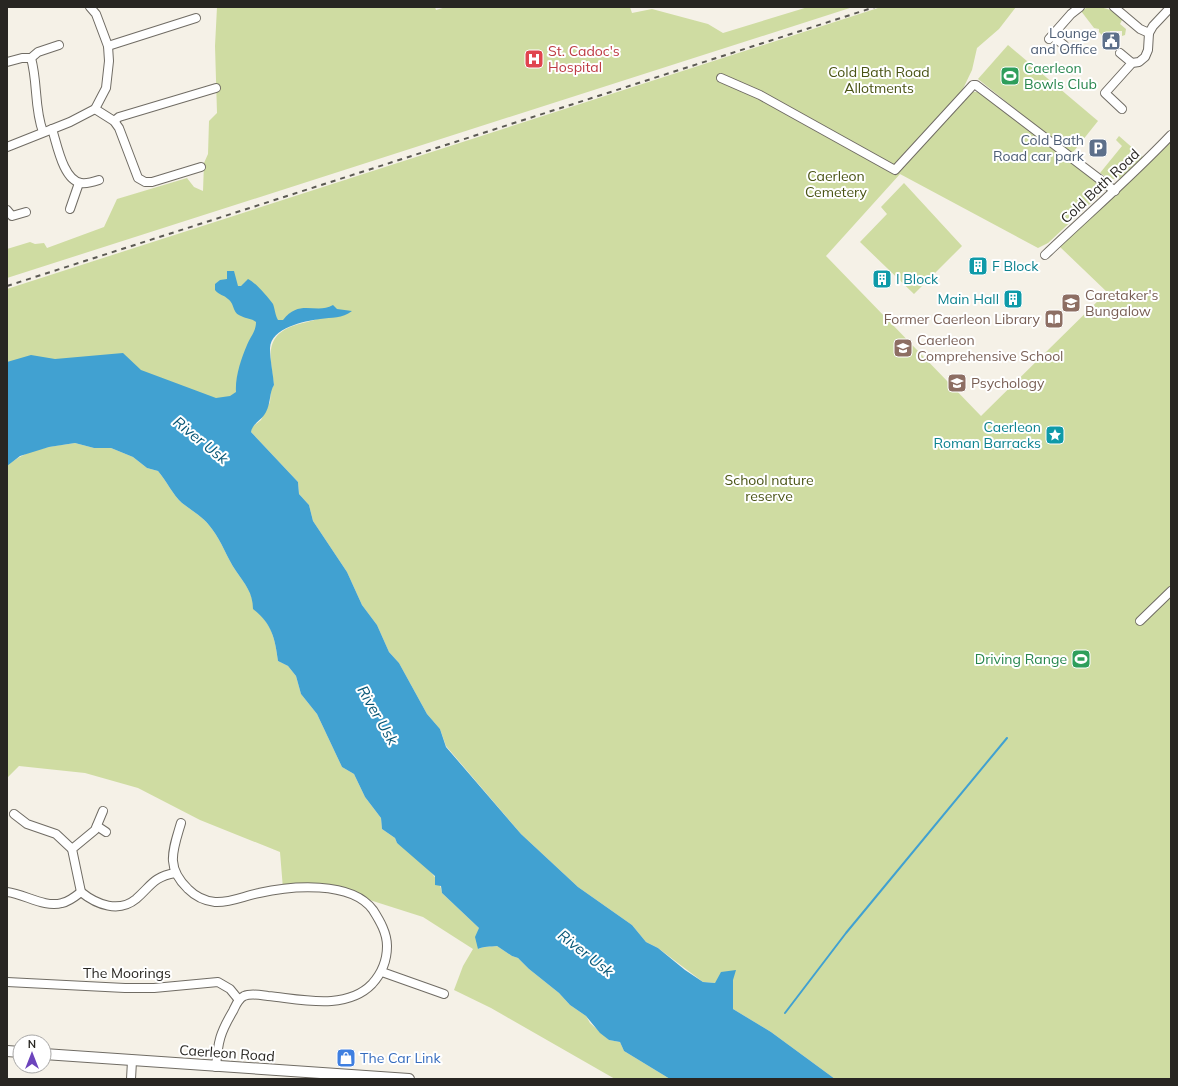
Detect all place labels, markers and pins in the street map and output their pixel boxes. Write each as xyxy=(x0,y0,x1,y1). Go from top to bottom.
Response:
place label: Lounge and Office xyxy=(1031,24,1097,58)
public building icon: Lounge and Office xyxy=(1100,30,1122,52)
place label: St. Cadoc's Hospital xyxy=(548,42,620,76)
hospital icon: St. Cadoc's Hospital xyxy=(523,48,545,70)
place label: Caerleon Bowls Club xyxy=(1024,59,1097,93)
sports icon: Caerleon Bowls Club xyxy=(999,65,1021,87)
place label: Cold Bath Road car park xyxy=(993,131,1085,165)
parking icon: Cold Bath Road car park xyxy=(1087,137,1109,159)
building icon: F Block xyxy=(967,255,989,277)
place label: F Block xyxy=(992,257,1039,275)
building icon: I Block xyxy=(871,268,893,290)
place label: I Block xyxy=(896,270,939,288)
place label: Caretaker's Bungalow xyxy=(1085,286,1158,320)
building icon: Main Hall xyxy=(1002,288,1024,310)
place label: Main Hall xyxy=(938,290,999,308)
school or university icon: Caretaker's Bungalow xyxy=(1060,292,1082,314)
library icon: Former Caerleon Library xyxy=(1043,308,1065,330)
place label: Former Caerleon Library xyxy=(884,310,1041,328)
place label: Caerleon Comprehensive School xyxy=(917,331,1063,365)
school or university icon: Caerleon Comprehensive School xyxy=(892,337,914,359)
school or university icon: Psychology xyxy=(946,372,968,394)
place label: Psychology xyxy=(971,374,1045,392)
place label: Caerleon Roman Barracks xyxy=(934,418,1041,452)
place icon: Caerleon Roman Barracks xyxy=(1044,424,1066,446)
sports icon: Driving Range xyxy=(1070,648,1092,670)
place label: Driving Range xyxy=(975,650,1067,668)
shop icon: The Car Link xyxy=(335,1047,357,1069)
place label: The Car Link xyxy=(360,1049,442,1067)

